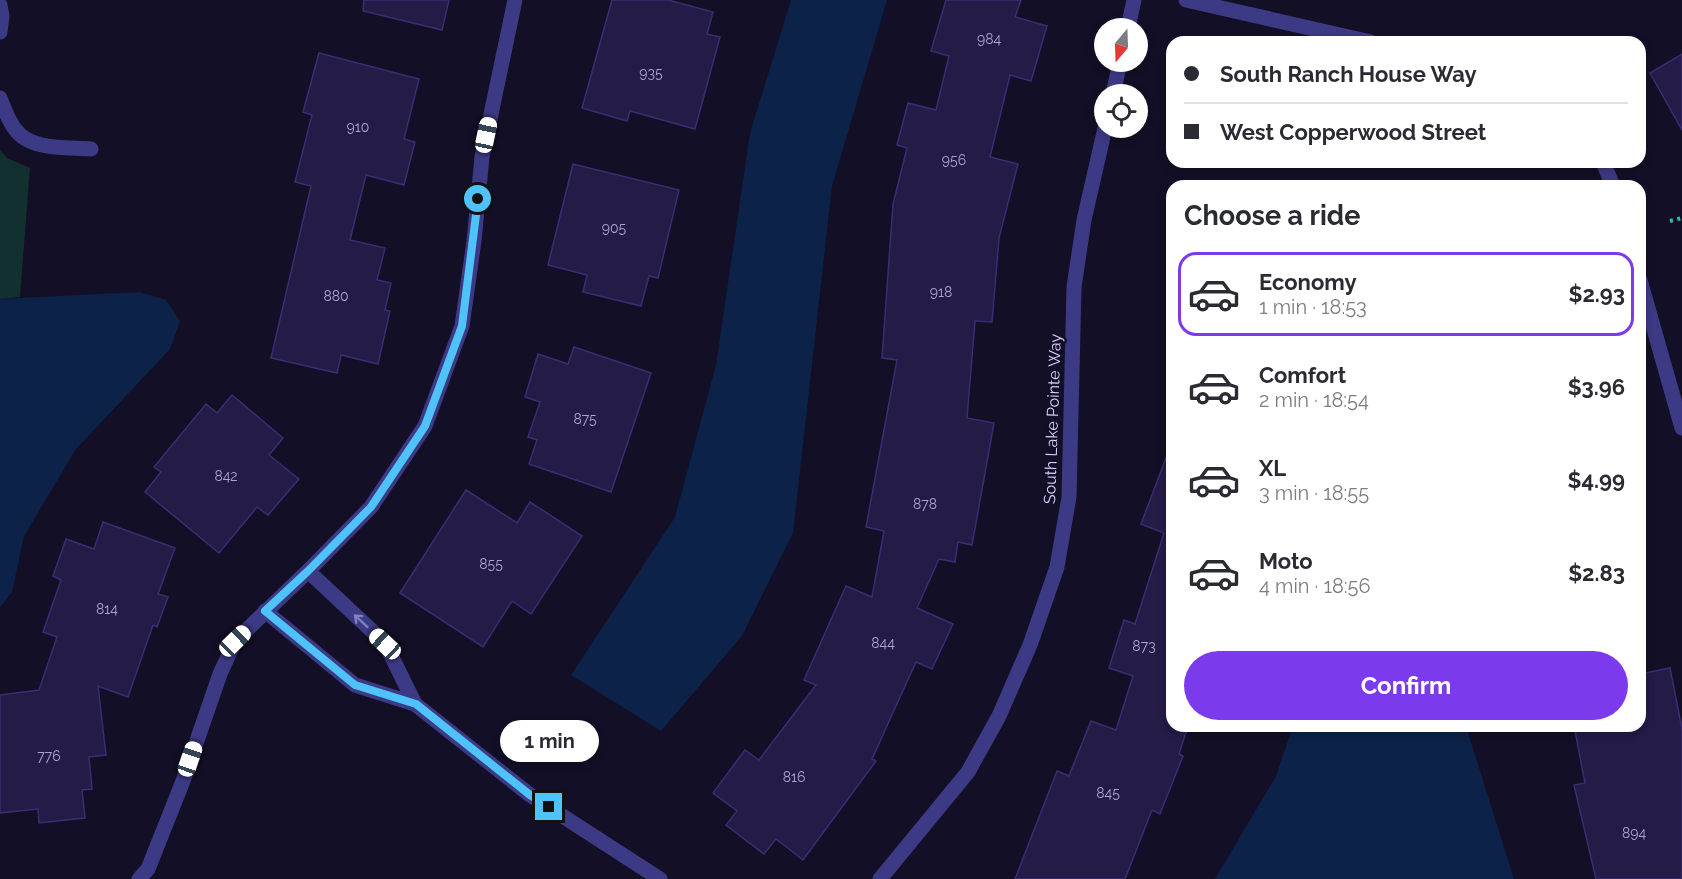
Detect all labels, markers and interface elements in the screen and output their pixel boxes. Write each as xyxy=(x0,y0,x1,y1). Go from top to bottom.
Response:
north arrow xyxy=(1094,18,1148,72)
map controls xyxy=(1094,18,1148,138)
house number: 984 xyxy=(977,31,1001,47)
text: South Ranch House Way xyxy=(1220,61,1477,87)
house number: 935 xyxy=(639,65,663,81)
button: locate xyxy=(1094,84,1148,138)
car xyxy=(473,116,499,154)
house number: 910 xyxy=(347,119,369,135)
text: West Copperwood Street xyxy=(1220,119,1486,145)
house number: 956 xyxy=(942,152,966,168)
route start xyxy=(464,185,491,212)
text: Choose a ride xyxy=(1184,200,1360,231)
house number: 905 xyxy=(602,220,627,236)
icon: car xyxy=(1187,267,1241,321)
text: Economy xyxy=(1259,269,1357,295)
text: $2.93 xyxy=(1568,281,1625,307)
house number: 918 xyxy=(930,284,952,300)
house number: 880 xyxy=(323,288,349,304)
text: 1 min · 18:53 xyxy=(1259,295,1367,319)
street label: South Lake Pointe Way xyxy=(1040,333,1065,504)
icon: car xyxy=(1187,360,1241,414)
text: Comfort xyxy=(1259,362,1346,388)
text: $3.96 xyxy=(1568,374,1625,400)
text: 2 min · 18:54 xyxy=(1259,388,1369,412)
house number: 875 xyxy=(573,411,597,427)
icon: car xyxy=(1187,453,1241,507)
text: XL xyxy=(1259,455,1286,481)
text: $4.99 xyxy=(1568,467,1625,493)
house number: 842 xyxy=(214,468,238,484)
text: 3 min · 18:55 xyxy=(1259,481,1369,505)
house number: 878 xyxy=(913,496,937,512)
icon: car xyxy=(1187,546,1241,600)
text: Moto xyxy=(1259,548,1313,574)
house number: 855 xyxy=(479,556,503,572)
text: $2.83 xyxy=(1568,560,1625,586)
text: 4 min · 18:56 xyxy=(1259,574,1371,598)
house number: 814 xyxy=(96,601,118,617)
one-way arrow xyxy=(354,614,369,628)
car xyxy=(216,622,254,660)
car xyxy=(366,625,404,663)
house number: 844 xyxy=(871,635,895,651)
house number: 873 xyxy=(1132,638,1156,654)
button: Confirm xyxy=(1184,651,1628,720)
callout: 1 min xyxy=(500,720,598,762)
text: 1 min xyxy=(524,729,575,753)
car xyxy=(176,739,204,779)
house number: 776 xyxy=(37,748,61,764)
house number: 816 xyxy=(783,769,805,785)
house number: 845 xyxy=(1096,785,1120,801)
route end xyxy=(535,793,562,820)
house number: 894 xyxy=(1622,825,1646,841)

